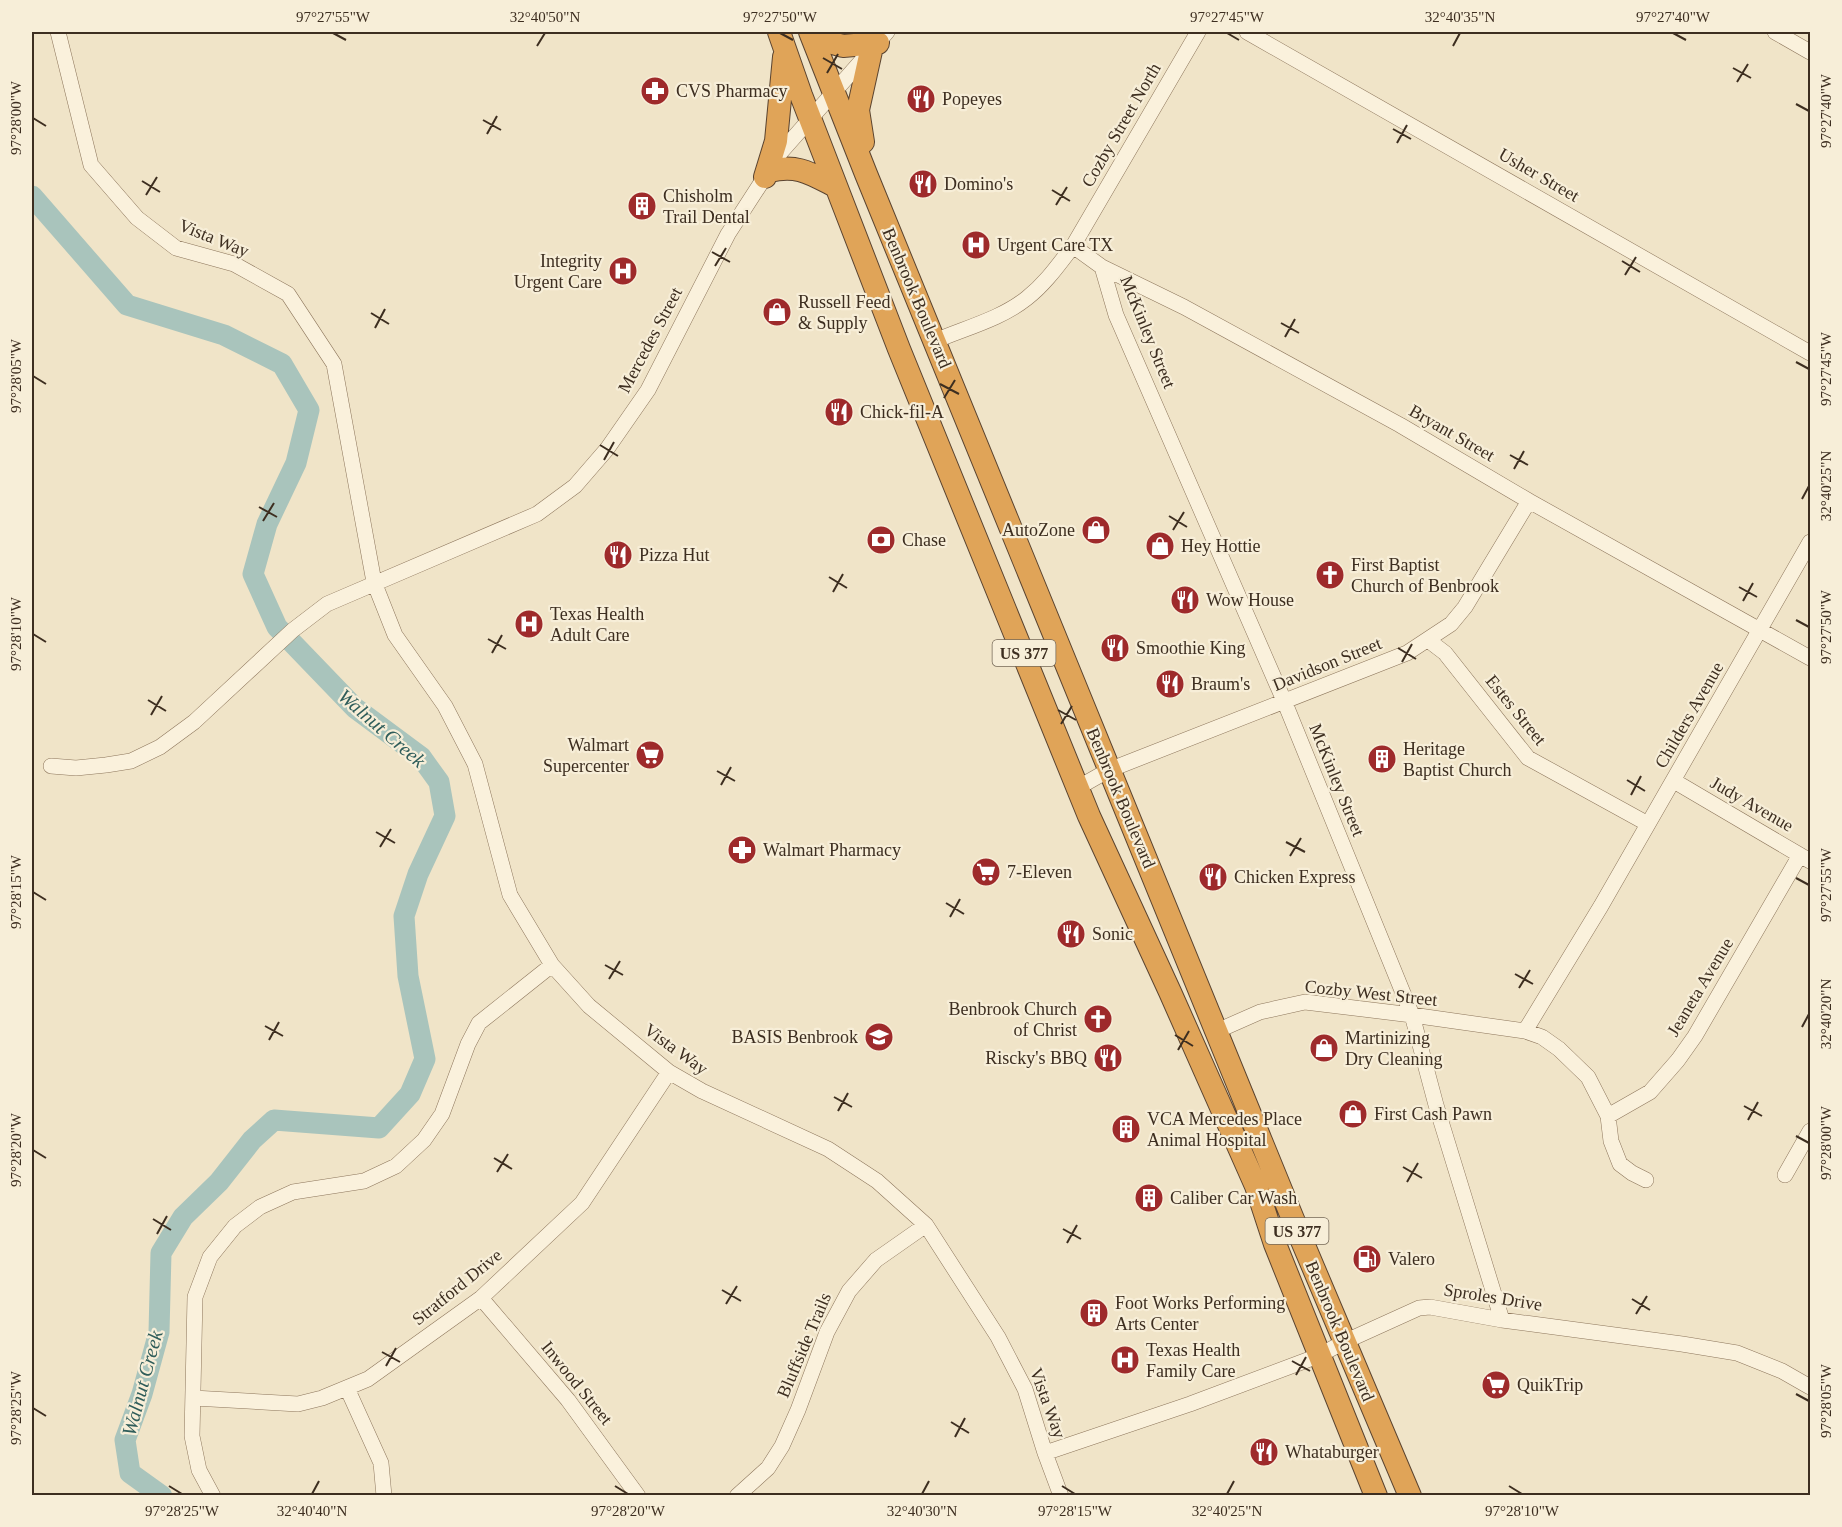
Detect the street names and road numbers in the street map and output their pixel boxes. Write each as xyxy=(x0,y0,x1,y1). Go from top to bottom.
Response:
street label: Cozby Street North xyxy=(1077,59,1165,191)
street label: Usher Street xyxy=(1495,144,1583,206)
street label: Vista Way xyxy=(176,215,252,261)
street label: Benbrook Boulevard xyxy=(878,225,956,371)
street label: McKinley Street xyxy=(1116,273,1180,391)
street label: Mercedes Street xyxy=(614,284,686,396)
street label: Bryant Street xyxy=(1406,400,1498,466)
street label: Davidson Street xyxy=(1270,633,1384,695)
road number: US 377 xyxy=(992,640,1056,666)
street label: Childers Avenue xyxy=(1651,658,1727,772)
street label: Estes Street xyxy=(1482,671,1550,749)
street label: McKinley Street xyxy=(1305,721,1369,839)
street label: Benbrook Boulevard xyxy=(1082,725,1160,871)
street label: Judy Avenue xyxy=(1707,772,1797,836)
street label: Jeaneta Avenue xyxy=(1663,934,1737,1040)
street label: Cozby West Street xyxy=(1304,976,1438,1010)
street label: Vista Way xyxy=(640,1019,712,1079)
road number: US 377 xyxy=(1266,1218,1328,1244)
street label: Stratford Drive xyxy=(408,1245,506,1329)
street label: Benbrook Boulevard xyxy=(1301,1258,1379,1404)
street label: Sproles Drive xyxy=(1442,1279,1544,1315)
street label: Bluffside Trails xyxy=(773,1289,835,1401)
street label: Inwood Street xyxy=(537,1337,617,1429)
street label: Vista Way xyxy=(1026,1365,1070,1441)

